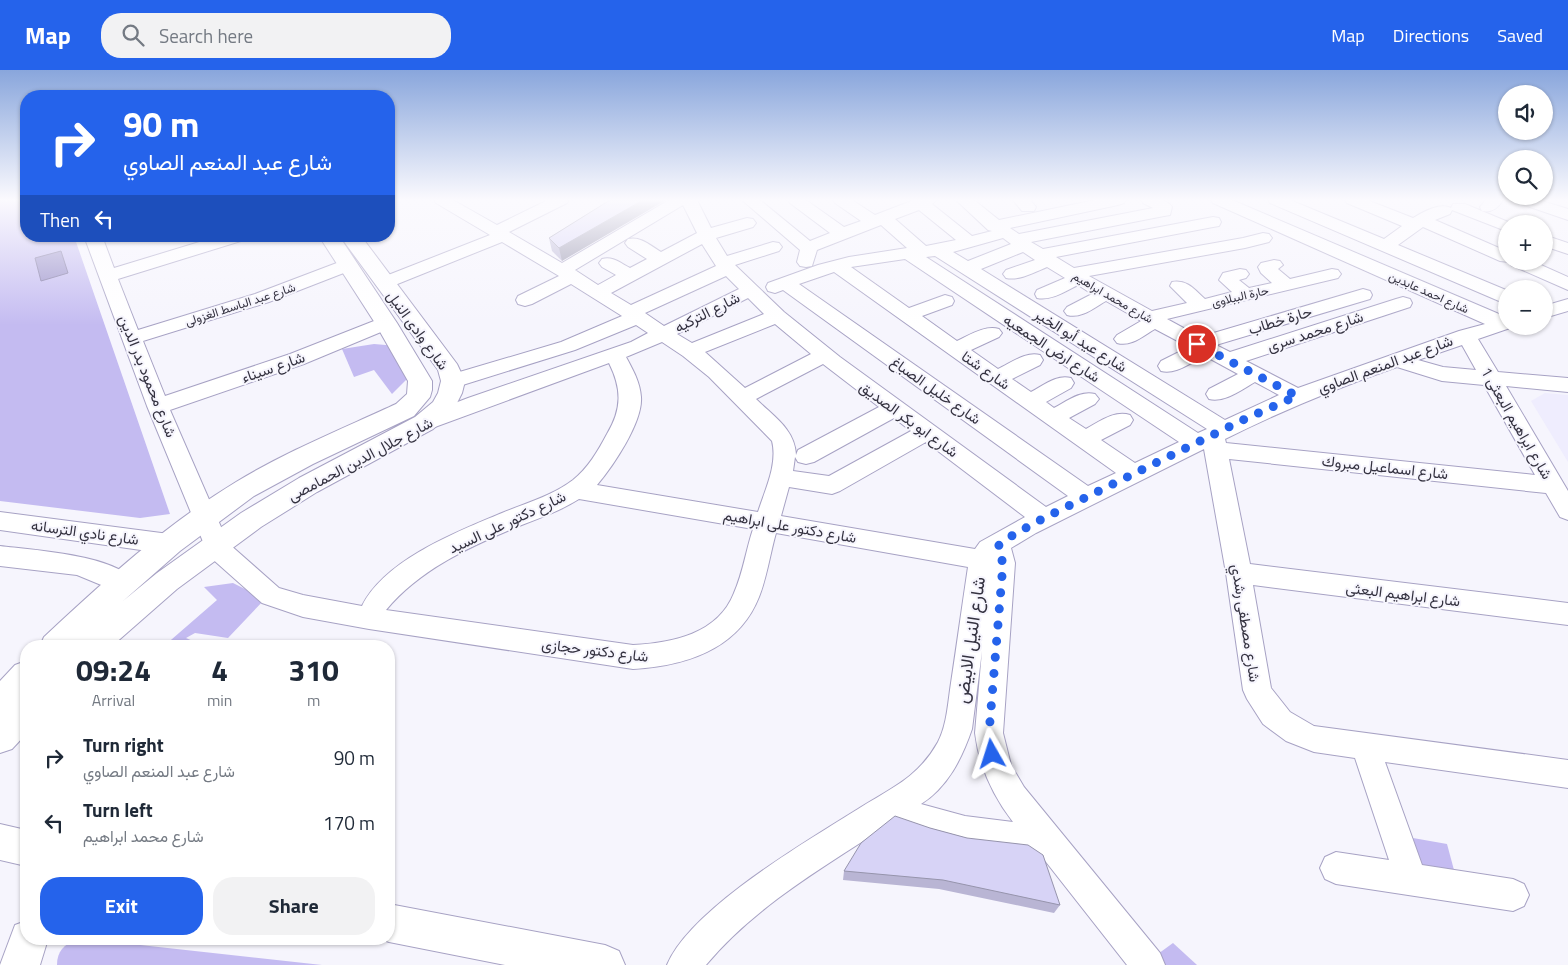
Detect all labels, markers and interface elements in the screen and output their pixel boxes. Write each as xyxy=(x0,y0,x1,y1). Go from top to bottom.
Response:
search box xyxy=(101,13,451,58)
text: Map xyxy=(25,17,71,53)
icon: search xyxy=(119,21,147,49)
text: Search here xyxy=(159,21,253,50)
text: Map xyxy=(1331,22,1365,49)
text: Directions xyxy=(1393,22,1469,49)
text: Saved xyxy=(1497,22,1543,49)
map controls xyxy=(1498,85,1553,335)
button: sound xyxy=(1498,85,1553,140)
text: 90 m xyxy=(123,97,199,151)
icon: right xyxy=(40,110,105,175)
text: شارع عبد المنعم الصاوي xyxy=(123,145,332,179)
button: search xyxy=(1498,150,1553,205)
text: Then xyxy=(40,205,80,234)
icon: left xyxy=(90,205,118,233)
button: + xyxy=(1498,215,1553,270)
street label: شارع محمد ابراهيم xyxy=(1069,266,1157,328)
street label: شارع احمد عابدين xyxy=(1386,266,1472,318)
street label: شارع عبد الباسط الغزولى xyxy=(182,277,298,331)
street label: حارة الببلاوى xyxy=(1210,280,1270,312)
button: − xyxy=(1498,280,1553,335)
street label: شارع وادى النيل xyxy=(381,285,455,375)
street label: شارع التركيه xyxy=(670,286,744,338)
street label: حارة خطاب xyxy=(1245,299,1315,341)
street label: شارع عيد أبو الخير xyxy=(1029,302,1132,378)
street label: شارع محمد سرى xyxy=(1264,305,1366,357)
street label: شارع ارض الجمعيه xyxy=(999,308,1105,388)
street label: شارع محمود بدر الدين xyxy=(113,311,183,441)
pin xyxy=(1176,323,1218,365)
street label: شارع عبد المنعم الصاوي xyxy=(1314,329,1457,401)
icon: arrive xyxy=(1183,330,1211,358)
street label: شارع سيناء xyxy=(238,345,308,389)
street label: شارع شتا xyxy=(957,345,1015,395)
street label: شارع خليل الصباغ xyxy=(886,350,986,430)
street label: شارع ابراهيم البعثى 1 xyxy=(1475,362,1559,484)
street label: شارع ابو بكر الصديق xyxy=(855,375,963,463)
street label: شارع جلال الدين الحمامصى xyxy=(283,411,437,507)
street label: شارع اسماعيل مبروك xyxy=(1321,449,1450,485)
street label: شارع دكتور على السيد xyxy=(445,485,570,559)
street label: شارع دكتور على ابراهيم xyxy=(722,503,859,549)
street label: شارع نادي الترسانه xyxy=(29,513,140,553)
street label: شارع مصطفى رشدي xyxy=(1223,562,1267,684)
street label: شارع النيل الابيض xyxy=(948,575,992,705)
street label: شارع ابراهيم البعثى xyxy=(1345,576,1462,612)
street label: شارع دكتور حجازى xyxy=(540,632,650,668)
text: 09:24 xyxy=(76,647,151,693)
text: 4 xyxy=(211,647,228,693)
text: 310 xyxy=(289,647,339,693)
text: Arrival xyxy=(92,688,135,712)
text: min xyxy=(207,688,232,712)
text: m xyxy=(307,688,320,712)
position arrow xyxy=(965,727,1017,779)
text: Turn right xyxy=(83,730,164,759)
text: 90 m xyxy=(334,743,375,772)
icon: right xyxy=(40,744,68,772)
text: شارع عبد المنعم الصاوي xyxy=(83,759,235,783)
text: Turn left xyxy=(83,795,153,824)
text: 170 m xyxy=(323,808,375,837)
icon: left xyxy=(40,809,68,837)
text: شارع محمد ابراهيم xyxy=(83,824,204,848)
button: Exit xyxy=(40,877,203,935)
button: Share xyxy=(213,877,375,935)

